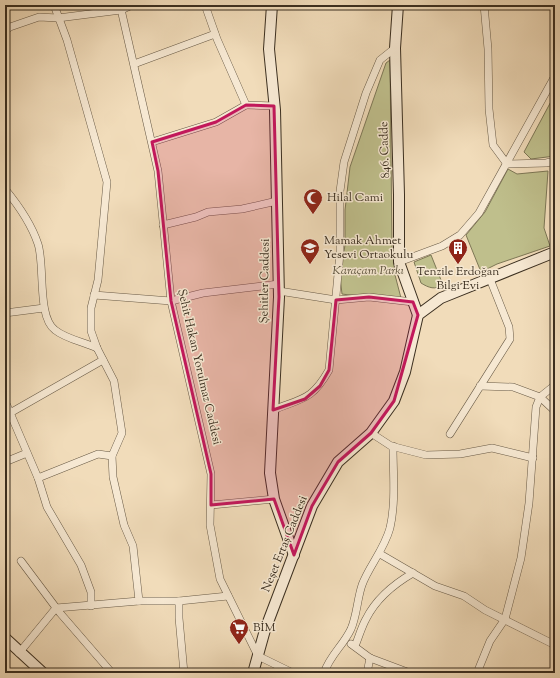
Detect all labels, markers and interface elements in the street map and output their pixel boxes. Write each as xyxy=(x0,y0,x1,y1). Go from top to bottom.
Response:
street label: 846. Cadde xyxy=(375,121,395,179)
mosque icon: Hilal Cami xyxy=(302,187,324,215)
place label: Hilal Cami xyxy=(327,189,384,207)
place label: Mamak Ahmet Yesevi Ortaokulu xyxy=(324,232,413,264)
school or university icon: Mamak Ahmet Yesevi Ortaokulu xyxy=(299,237,321,265)
building icon: Tenzile Erdoğan Bilgi Evi xyxy=(447,237,469,265)
street label: Şehitler Caddesi xyxy=(255,238,275,324)
park label: Karaçam Parkı xyxy=(332,262,404,280)
place label: Tenzile Erdoğan Bilgi Evi xyxy=(417,263,499,295)
street label: Şehit Hakan Yorulmaz Caddesi xyxy=(172,287,226,447)
street label: Neşet Ertaş Caddesi xyxy=(257,493,313,595)
supermarket icon: BİM xyxy=(228,617,250,645)
place label: BİM xyxy=(253,619,276,637)

